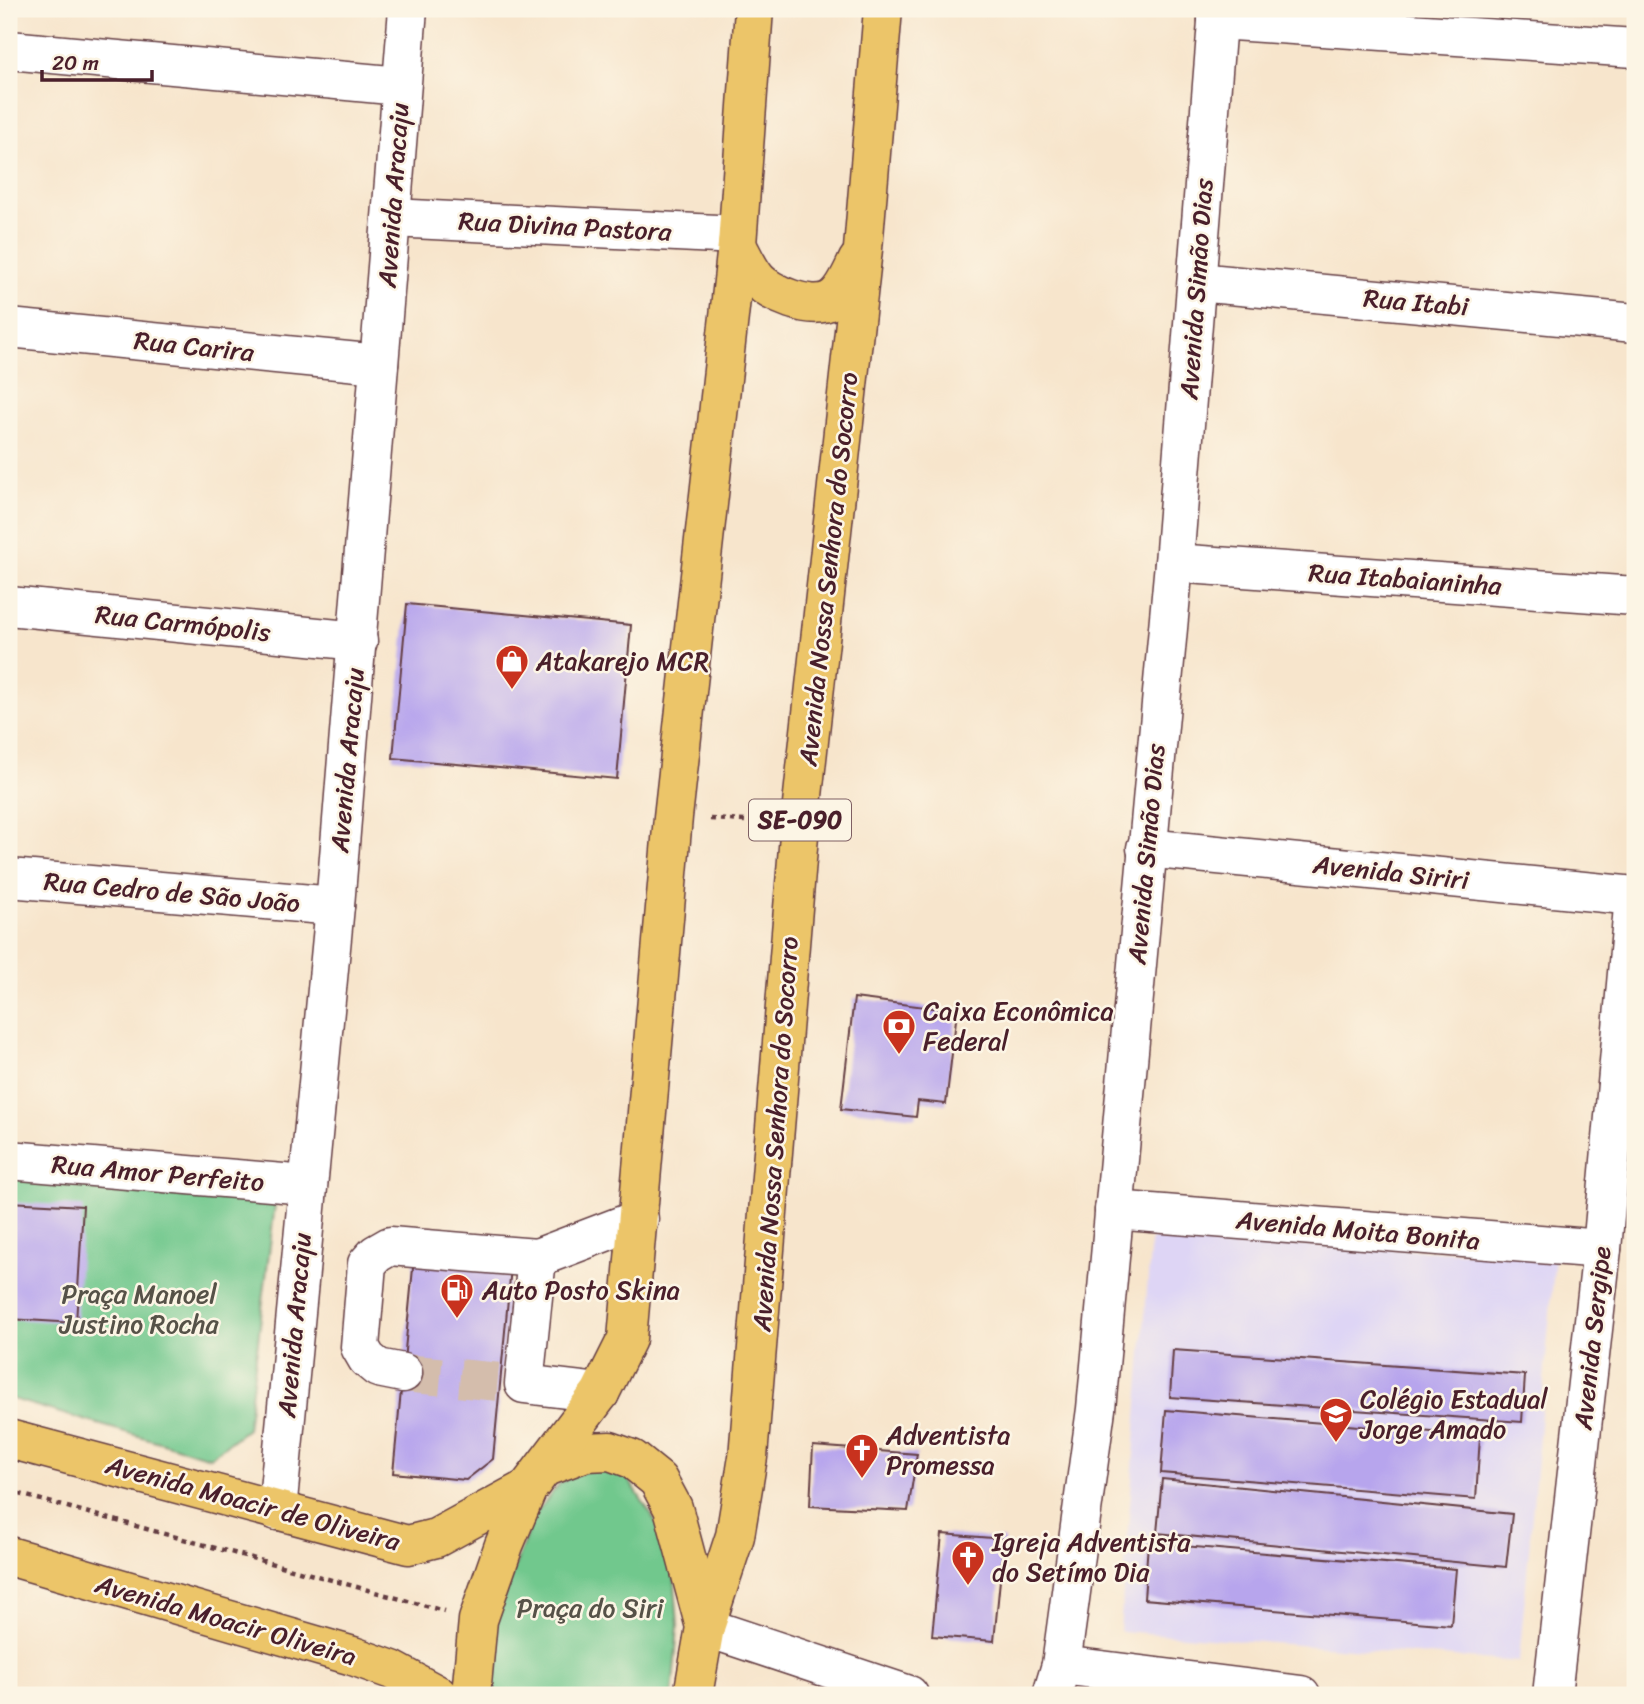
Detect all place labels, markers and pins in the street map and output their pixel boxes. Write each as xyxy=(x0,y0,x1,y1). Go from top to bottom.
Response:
place label: Atakarejo MCR xyxy=(535,638,709,684)
shop icon: Atakarejo MCR xyxy=(493,642,531,691)
place label: Caixa Econômica Federal xyxy=(923,988,1114,1064)
bank icon: Caixa Econômica Federal xyxy=(880,1007,918,1056)
place label: Auto Posto Skina xyxy=(481,1267,680,1313)
fuel station icon: Auto Posto Skina xyxy=(438,1271,476,1320)
place label: Colégio Estadual Jorge Amado xyxy=(1359,1376,1548,1452)
school or university icon: Colégio Estadual Jorge Amado xyxy=(1317,1395,1355,1444)
place label: Adventista Promessa xyxy=(885,1412,1010,1488)
church icon: Adventista Promessa xyxy=(843,1431,881,1480)
place label: Igreja Adventista do Setímo Dia xyxy=(991,1519,1191,1595)
church icon: Igreja Adventista do Setímo Dia xyxy=(949,1538,987,1587)

